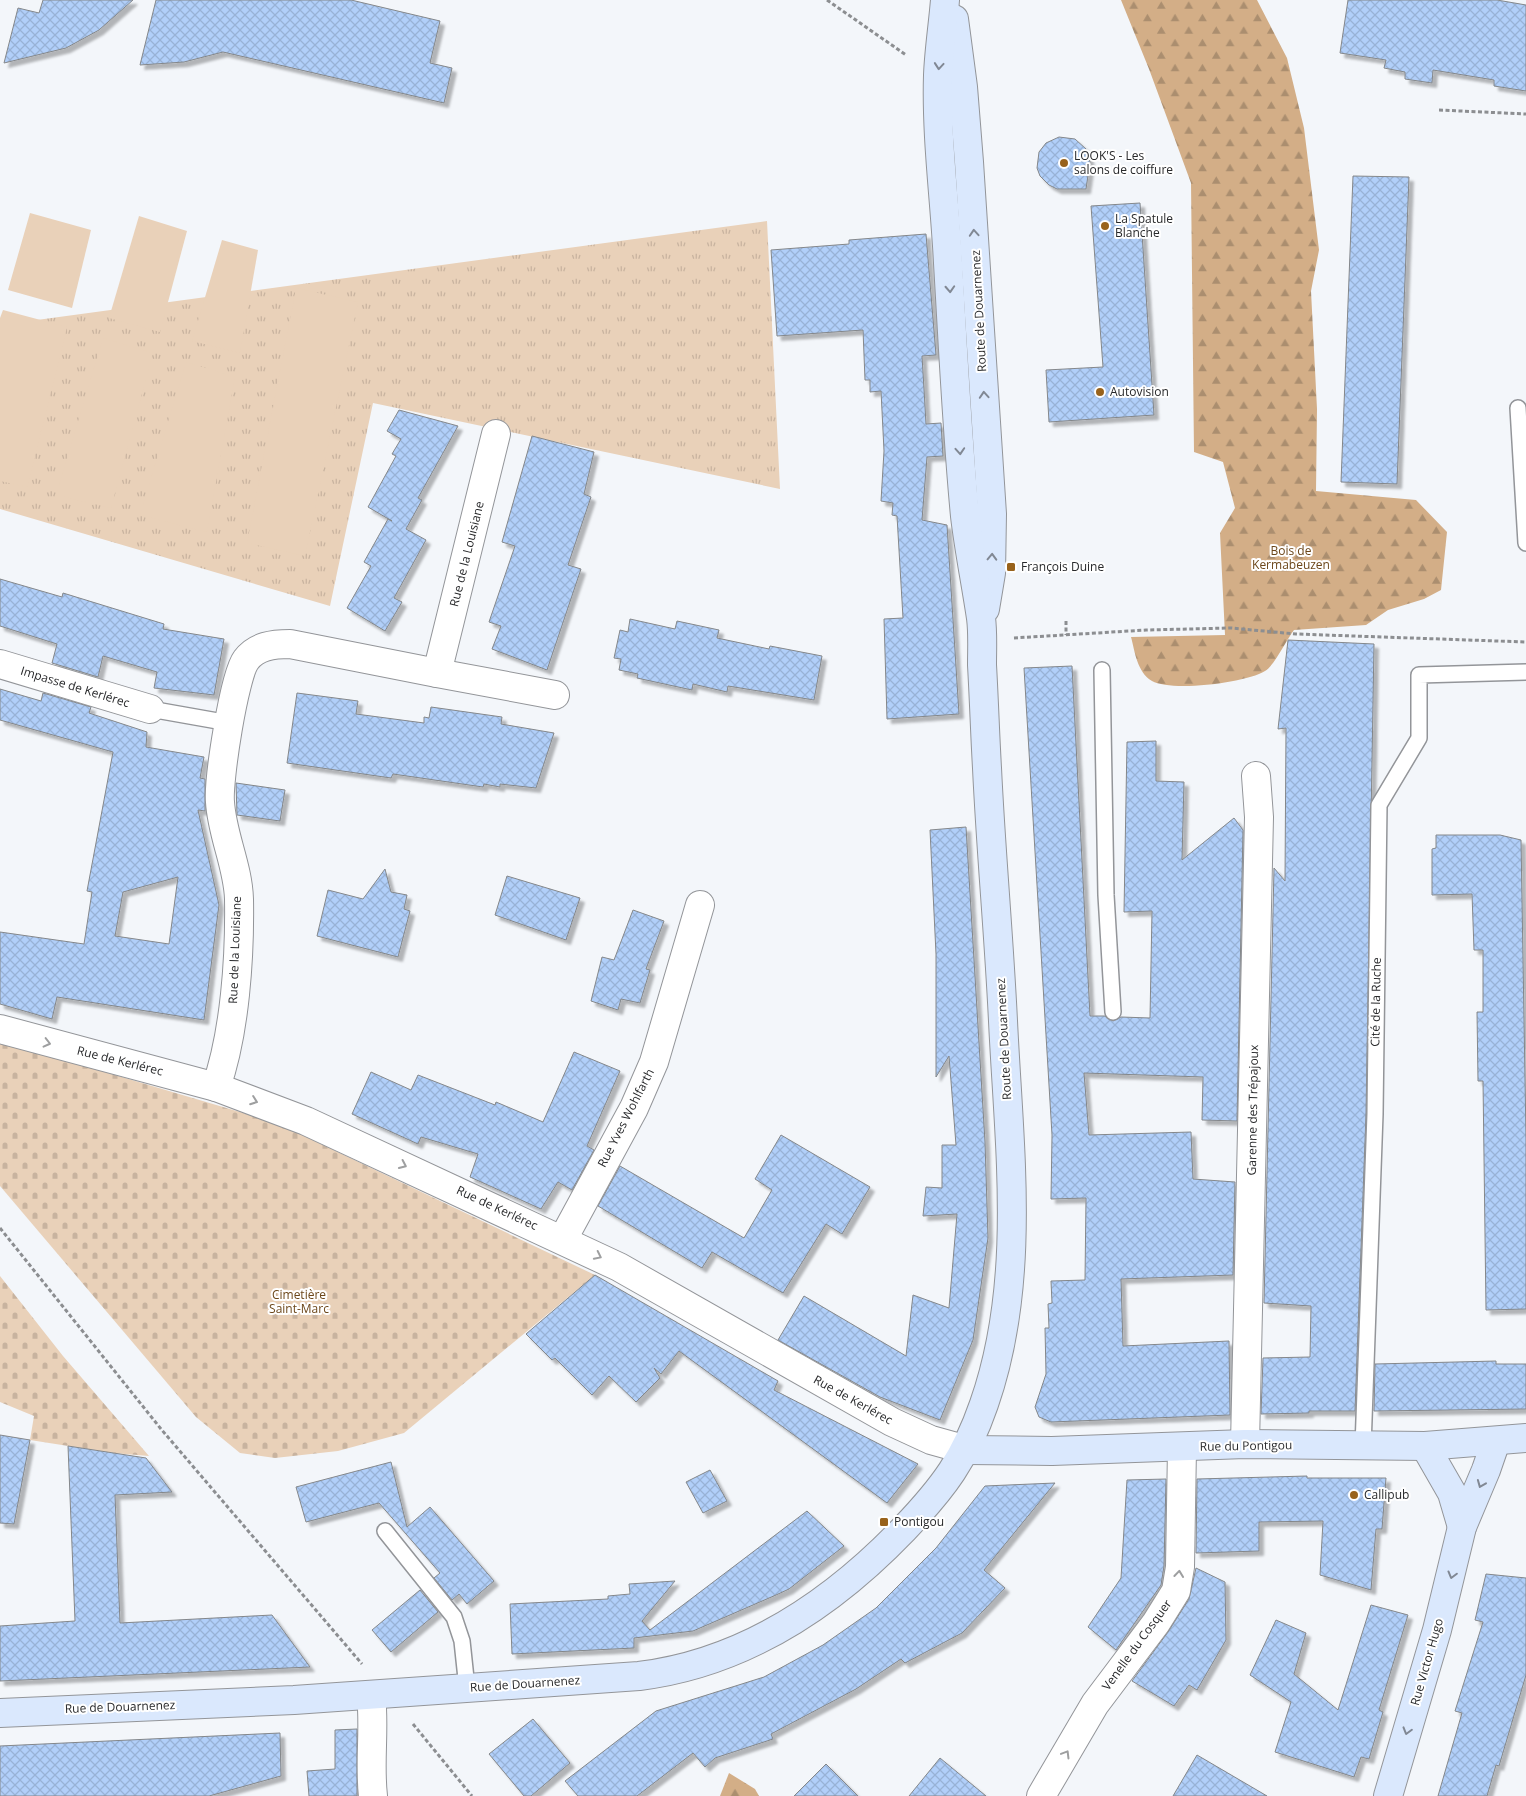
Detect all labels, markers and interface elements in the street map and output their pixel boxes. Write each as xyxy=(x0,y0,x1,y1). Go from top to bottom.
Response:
one-way arrow xyxy=(934,62,945,70)
place label: LOOK'S - Les salons de coiffure xyxy=(1074,147,1173,178)
marker: LOOK'S - Les salons de coiffure xyxy=(1058,157,1070,169)
place label: La Spatule Blanche xyxy=(1115,210,1173,241)
marker: La Spatule Blanche xyxy=(1099,220,1111,232)
one-way arrow xyxy=(969,228,980,236)
street label: Route de Douarnenez xyxy=(967,249,990,372)
one-way arrow xyxy=(944,285,955,293)
place label: Autovision xyxy=(1110,383,1169,400)
marker: Autovision xyxy=(1094,386,1106,398)
one-way arrow xyxy=(978,390,989,398)
one-way arrow xyxy=(954,447,965,455)
street label: Rue de la Louisiane xyxy=(445,499,488,608)
park label: Bois de Kermabeuzen xyxy=(1252,542,1330,573)
one-way arrow xyxy=(986,553,997,561)
place label: François Duine xyxy=(1021,558,1104,575)
marker: François Duine xyxy=(1005,561,1017,573)
street label: Impasse de Kerlérec xyxy=(19,662,132,711)
street label: Rue de la Louisiane xyxy=(224,895,245,1004)
street label: Cité de la Ruche xyxy=(1366,957,1385,1047)
street label: Route de Douarnenez xyxy=(992,977,1015,1100)
one-way arrow xyxy=(42,1037,51,1048)
street label: Rue de Kerlérec xyxy=(75,1042,165,1079)
street label: Garenne des Trépajoux xyxy=(1243,1044,1262,1175)
street label: Rue Yves Wohlfarth xyxy=(593,1065,658,1170)
one-way arrow xyxy=(249,1095,258,1105)
one-way arrow xyxy=(398,1159,407,1169)
street label: Rue de Kerlérec xyxy=(454,1181,541,1234)
one-way arrow xyxy=(592,1250,601,1260)
park label: Cimetière Saint-Marc xyxy=(269,1286,329,1317)
street label: Rue de Kerlérec xyxy=(811,1371,896,1428)
street label: Rue du Pontigou xyxy=(1200,1436,1292,1455)
one-way arrow xyxy=(1476,1479,1487,1488)
place label: Callipub xyxy=(1364,1486,1409,1503)
marker: Callipub xyxy=(1348,1489,1360,1501)
place label: Pontigou xyxy=(894,1513,944,1530)
marker: Pontigou xyxy=(878,1516,890,1528)
one-way arrow xyxy=(1173,1569,1184,1577)
one-way arrow xyxy=(1447,1570,1458,1579)
street label: Venelle du Cosquer xyxy=(1098,1596,1175,1694)
street label: Rue Victor Hugo xyxy=(1406,1616,1447,1707)
street label: Rue de Douarnenez xyxy=(469,1671,581,1696)
street label: Rue de Douarnenez xyxy=(64,1696,176,1717)
one-way arrow xyxy=(1403,1726,1413,1734)
one-way arrow xyxy=(1060,1751,1070,1760)

